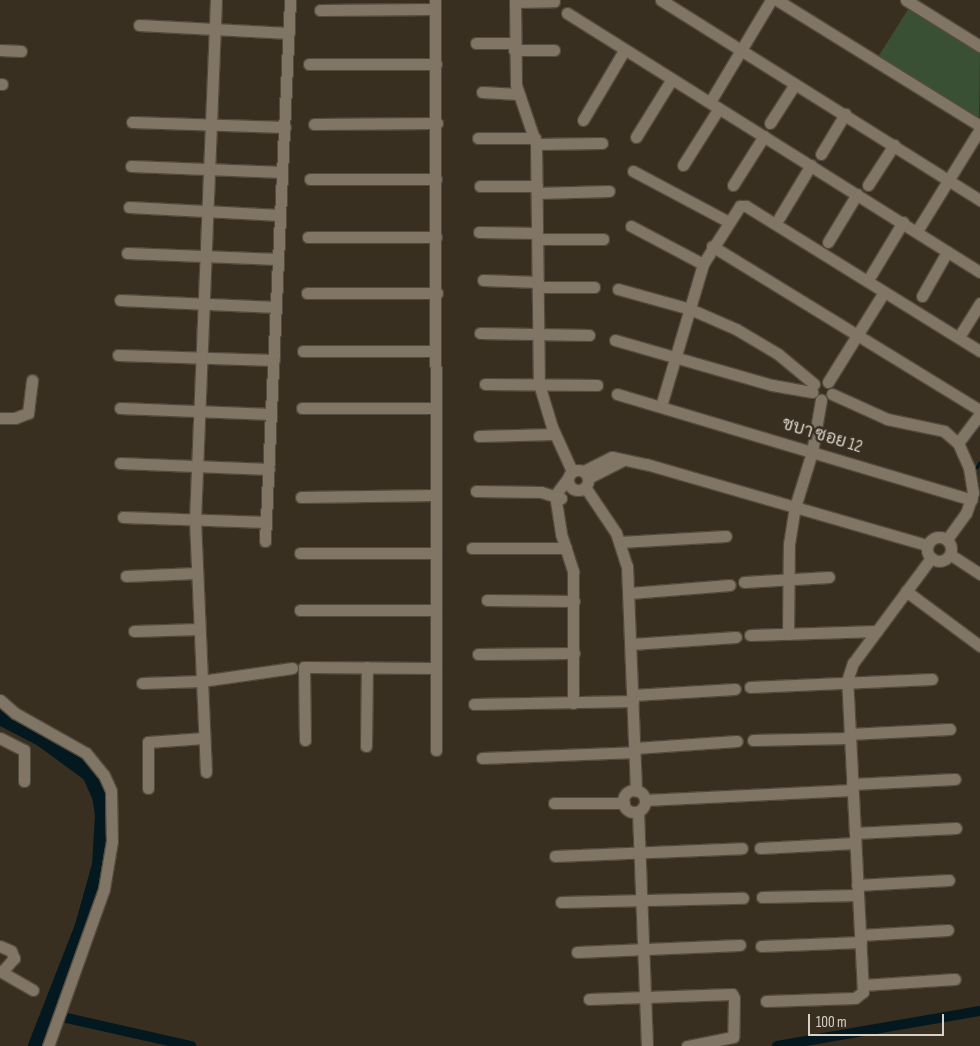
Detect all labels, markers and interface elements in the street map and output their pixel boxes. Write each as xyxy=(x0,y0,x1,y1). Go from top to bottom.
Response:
street label: ชบา ซอย 12 xyxy=(779,414,865,458)
scale bar xyxy=(810,1004,946,1036)
text: 100 m xyxy=(816,1013,847,1032)

